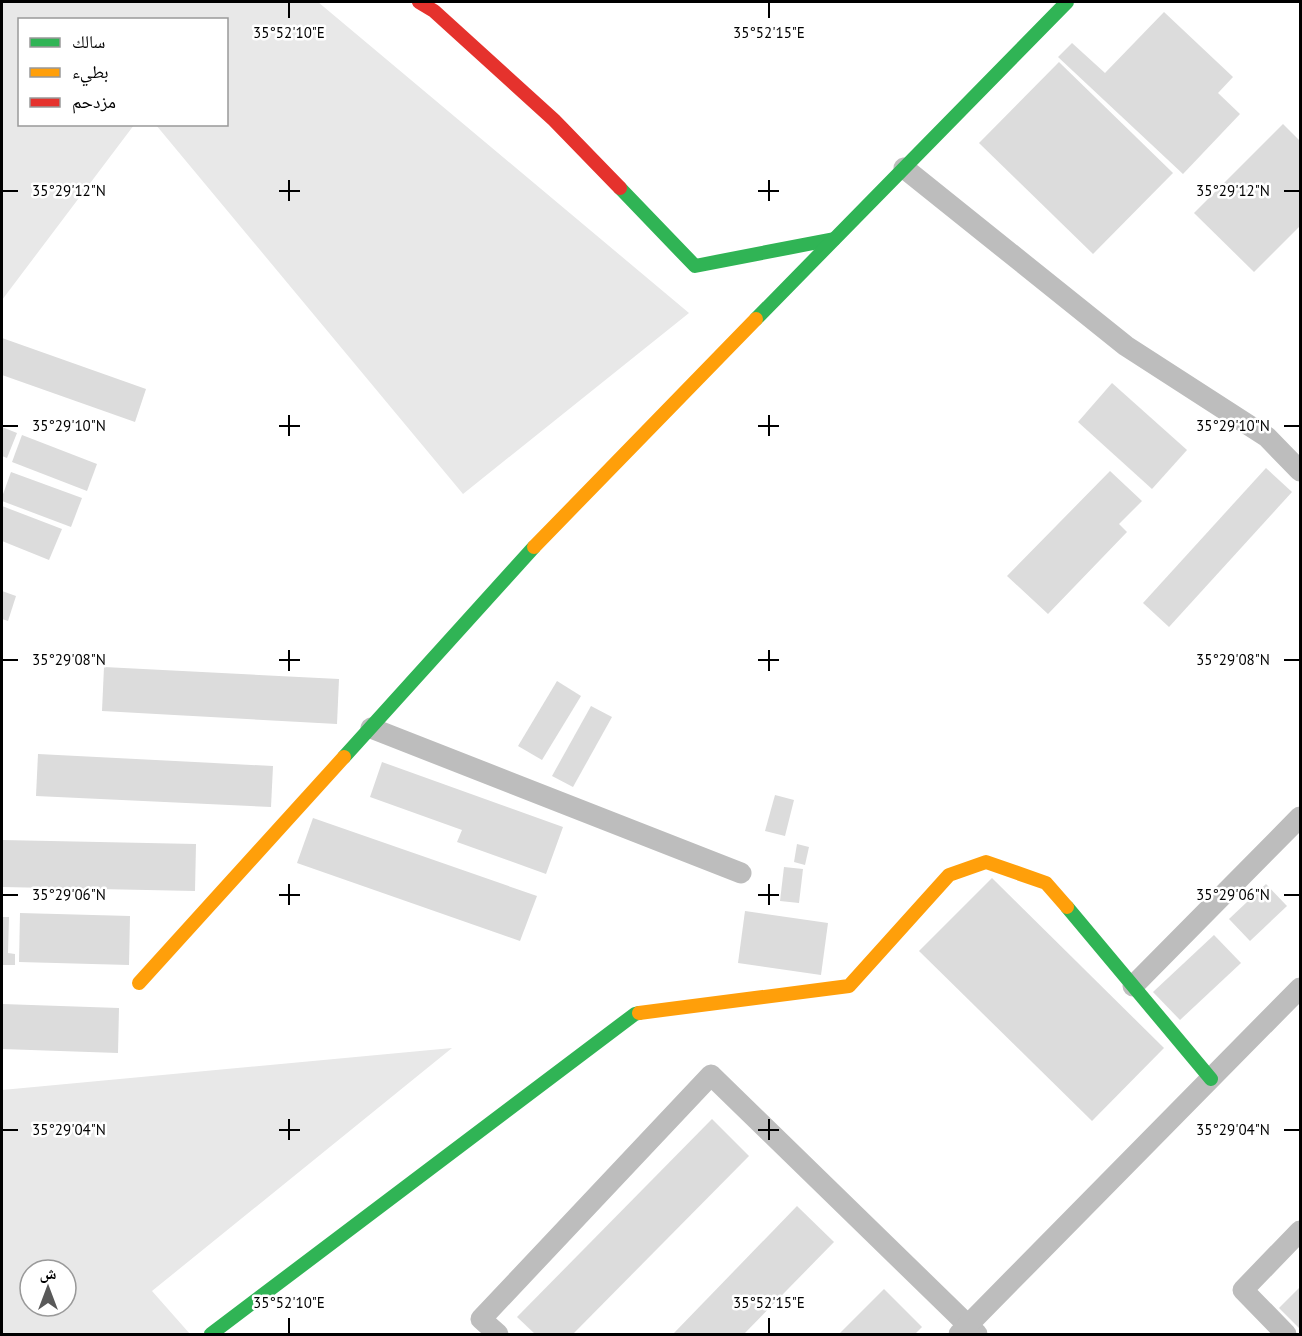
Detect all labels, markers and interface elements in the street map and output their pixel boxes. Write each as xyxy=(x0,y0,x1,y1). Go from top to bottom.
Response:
legend xyxy=(18,18,228,126)
text: 35°52'10"E xyxy=(253,23,325,42)
text: 35°52'15"E xyxy=(733,23,805,42)
text: سالك xyxy=(72,30,105,53)
text: بطيء xyxy=(72,60,109,87)
text: مزدحم xyxy=(72,90,116,114)
text: 35°29'12"N xyxy=(32,181,106,200)
text: 35°29'12"N xyxy=(1196,181,1270,200)
text: 35°29'10"N xyxy=(32,416,106,435)
text: 35°29'10"N xyxy=(1196,416,1270,435)
text: 35°29'08"N xyxy=(32,650,106,669)
text: 35°29'08"N xyxy=(1196,650,1270,669)
text: 35°29'06"N xyxy=(32,885,106,904)
text: 35°29'06"N xyxy=(1196,885,1270,904)
text: 35°29'04"N xyxy=(32,1120,106,1139)
text: 35°29'04"N xyxy=(1196,1120,1270,1139)
north arrow xyxy=(18,1258,78,1318)
text: ش xyxy=(40,1263,57,1283)
text: 35°52'10"E xyxy=(253,1293,325,1312)
text: 35°52'15"E xyxy=(733,1293,805,1312)

